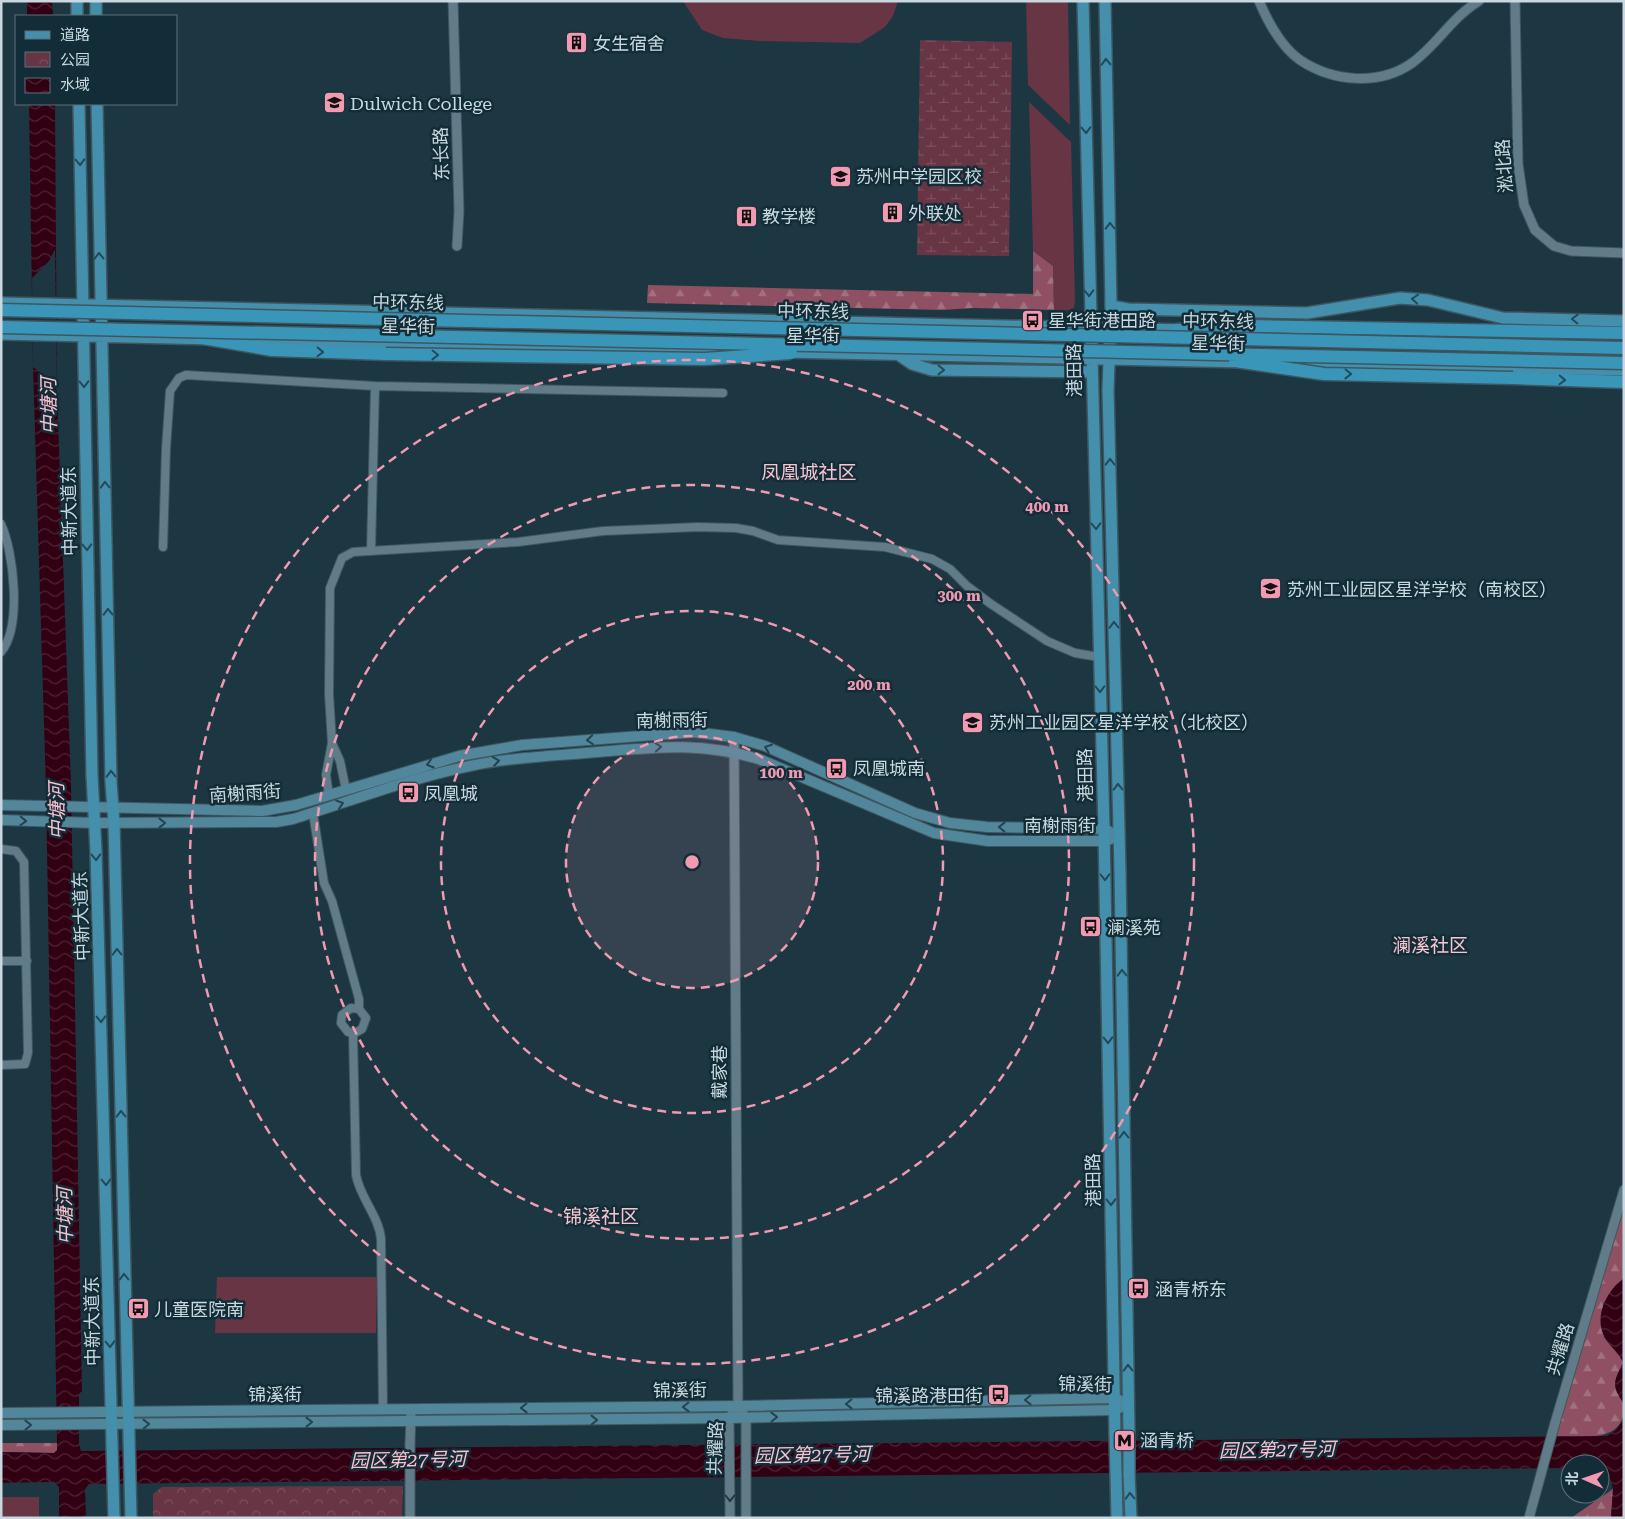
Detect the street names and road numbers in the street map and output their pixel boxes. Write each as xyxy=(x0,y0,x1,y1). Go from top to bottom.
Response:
street label: 东长路 xyxy=(430,127,452,181)
street label: 淞北路 xyxy=(1492,138,1516,194)
street label: 中环东线 xyxy=(372,291,444,313)
street label: 中环东线 xyxy=(777,300,849,322)
street label: 中环东线 xyxy=(1182,310,1254,332)
street label: 星华街 xyxy=(381,315,435,337)
street label: 星华街 xyxy=(786,325,840,346)
street label: 星华街 xyxy=(1191,332,1245,354)
street label: 港田路 xyxy=(1063,343,1085,397)
street label: 中新大道东 xyxy=(58,466,80,556)
street label: 南榭雨街 xyxy=(636,709,708,731)
street label: 港田路 xyxy=(1074,748,1096,802)
street label: 南榭雨街 xyxy=(208,780,282,806)
street label: 南榭雨街 xyxy=(1024,815,1096,836)
street label: 中新大道东 xyxy=(69,871,93,961)
street label: 戴家巷 xyxy=(709,1045,730,1099)
street label: 港田路 xyxy=(1082,1153,1104,1207)
street label: 中新大道东 xyxy=(81,1276,103,1366)
street label: 共耀路 xyxy=(1542,1320,1578,1378)
street label: 锦溪街 xyxy=(1058,1373,1112,1395)
street label: 锦溪街 xyxy=(653,1379,707,1401)
street label: 锦溪街 xyxy=(248,1384,302,1405)
street label: 共耀路 xyxy=(704,1421,726,1475)

